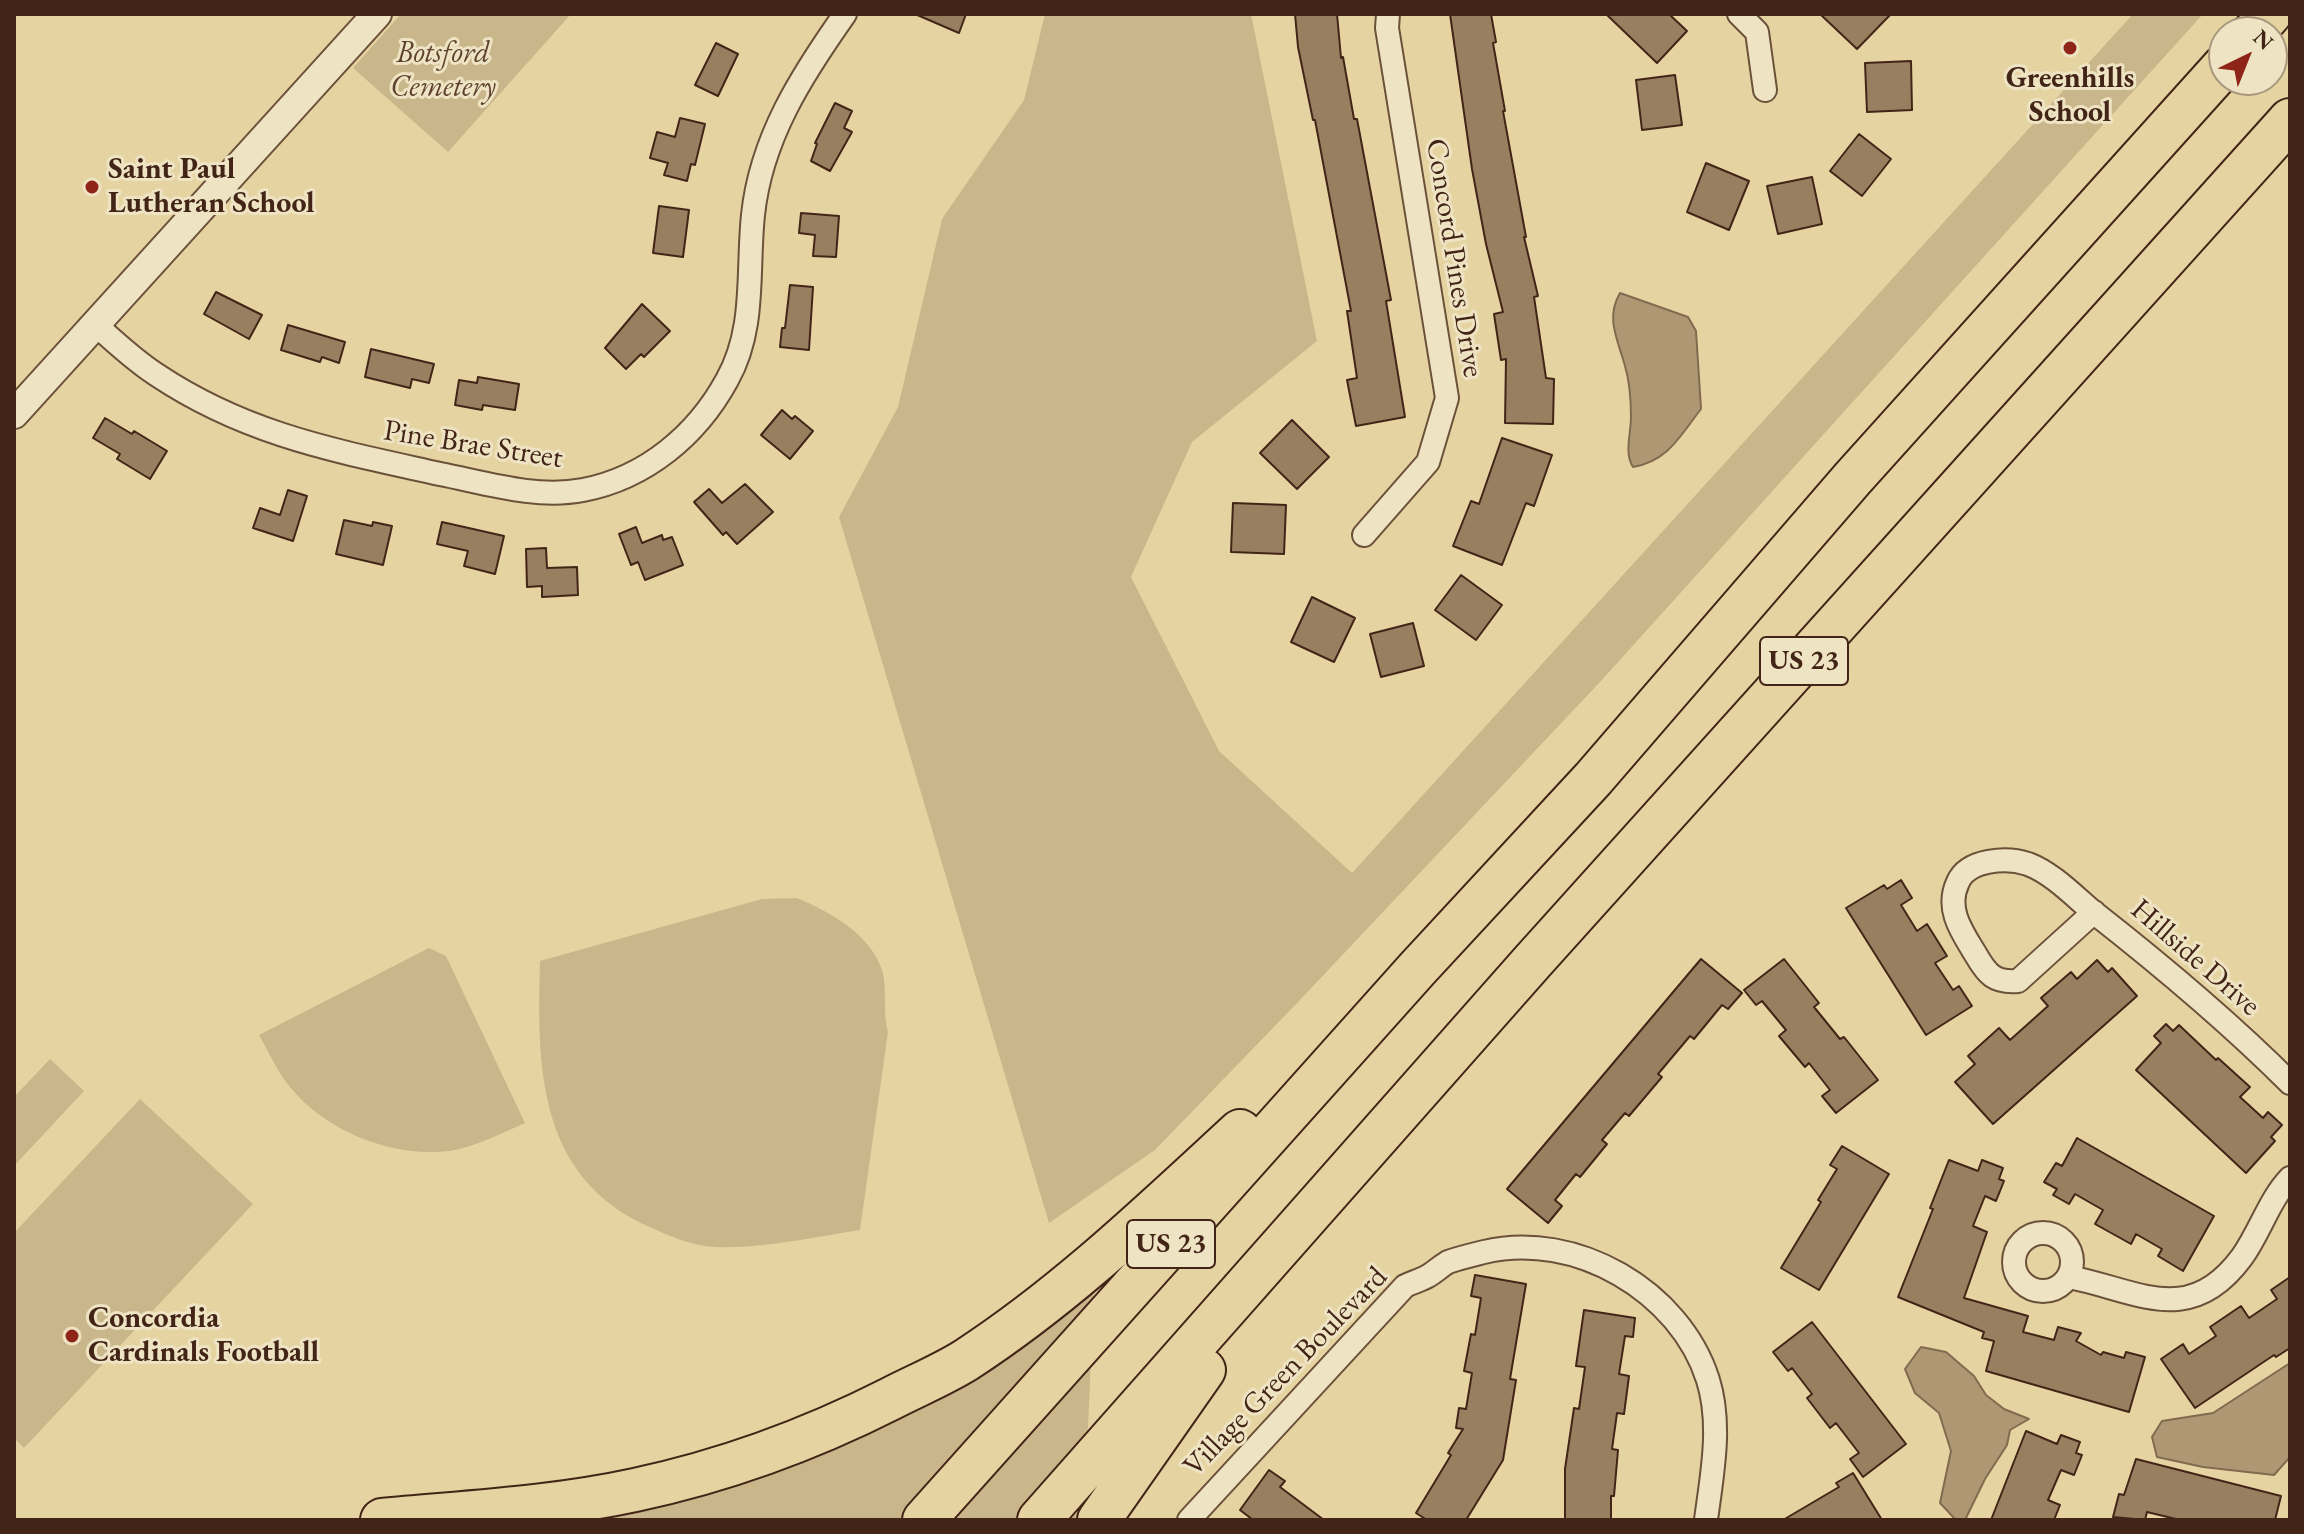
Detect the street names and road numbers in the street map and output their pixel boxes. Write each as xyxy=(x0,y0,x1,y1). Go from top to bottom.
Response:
street label: Concord Pines Drive xyxy=(1417,136,1491,380)
street label: Pine Brae Street xyxy=(381,413,565,477)
road number: US 23 xyxy=(1760,637,1848,685)
street label: Hillside Drive xyxy=(2123,892,2267,1024)
road number: US 23 xyxy=(1127,1220,1215,1268)
street label: Village Green Boulevard xyxy=(1177,1260,1395,1484)

